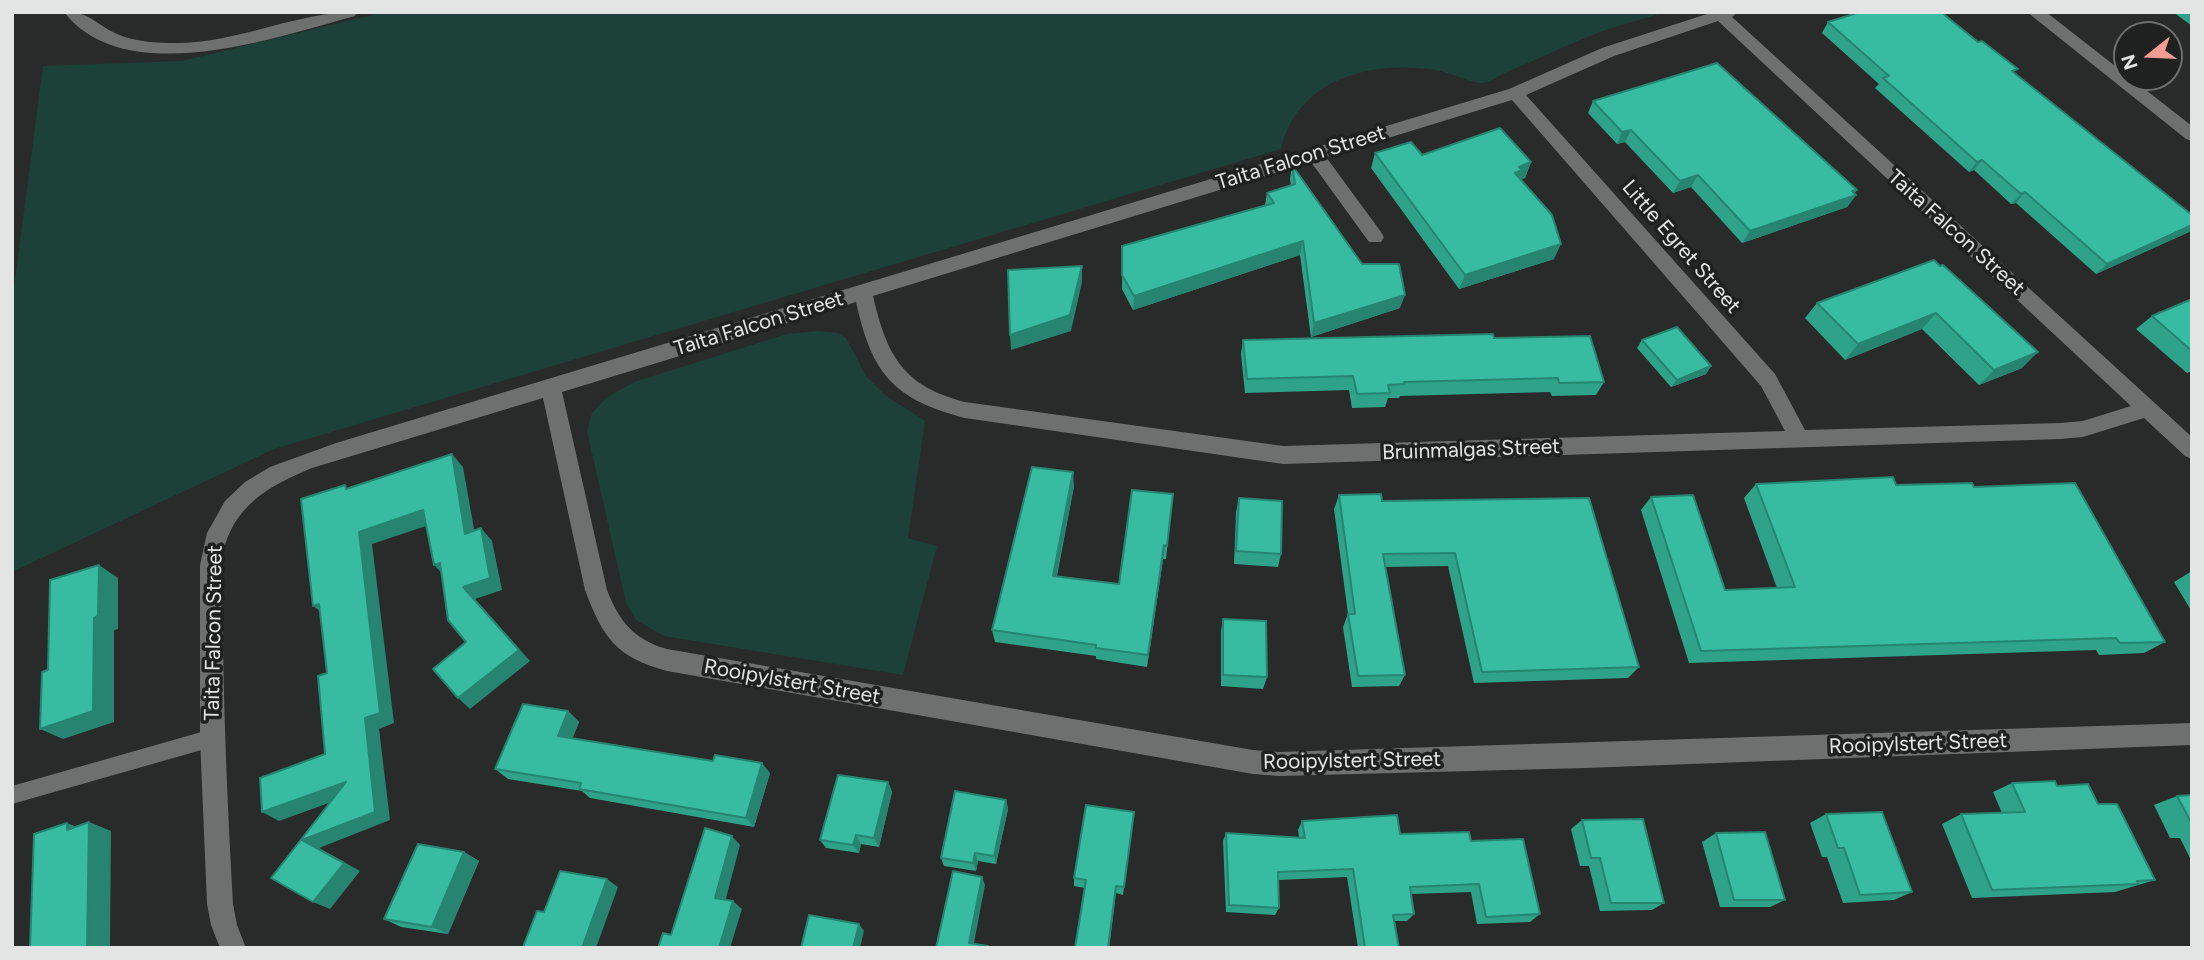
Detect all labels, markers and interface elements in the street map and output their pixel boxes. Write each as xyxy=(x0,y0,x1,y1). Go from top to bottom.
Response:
north arrow xyxy=(2113,21,2183,91)
text: N xyxy=(2116,51,2143,73)
street label: Taita Falcon Street xyxy=(1213,120,1389,196)
street label: Taita Falcon Street xyxy=(1882,165,2030,301)
street label: Little Egret Street xyxy=(1616,175,1746,319)
street label: Taita Falcon Street xyxy=(671,286,847,362)
street label: Bruinmalgas Street xyxy=(1381,434,1561,466)
street label: Taita Falcon Street xyxy=(200,545,228,721)
street label: Rooipylstert Street xyxy=(702,654,882,710)
street label: Rooipylstert Street xyxy=(1828,728,2008,760)
street label: Rooipylstert Street xyxy=(1263,747,1441,775)

